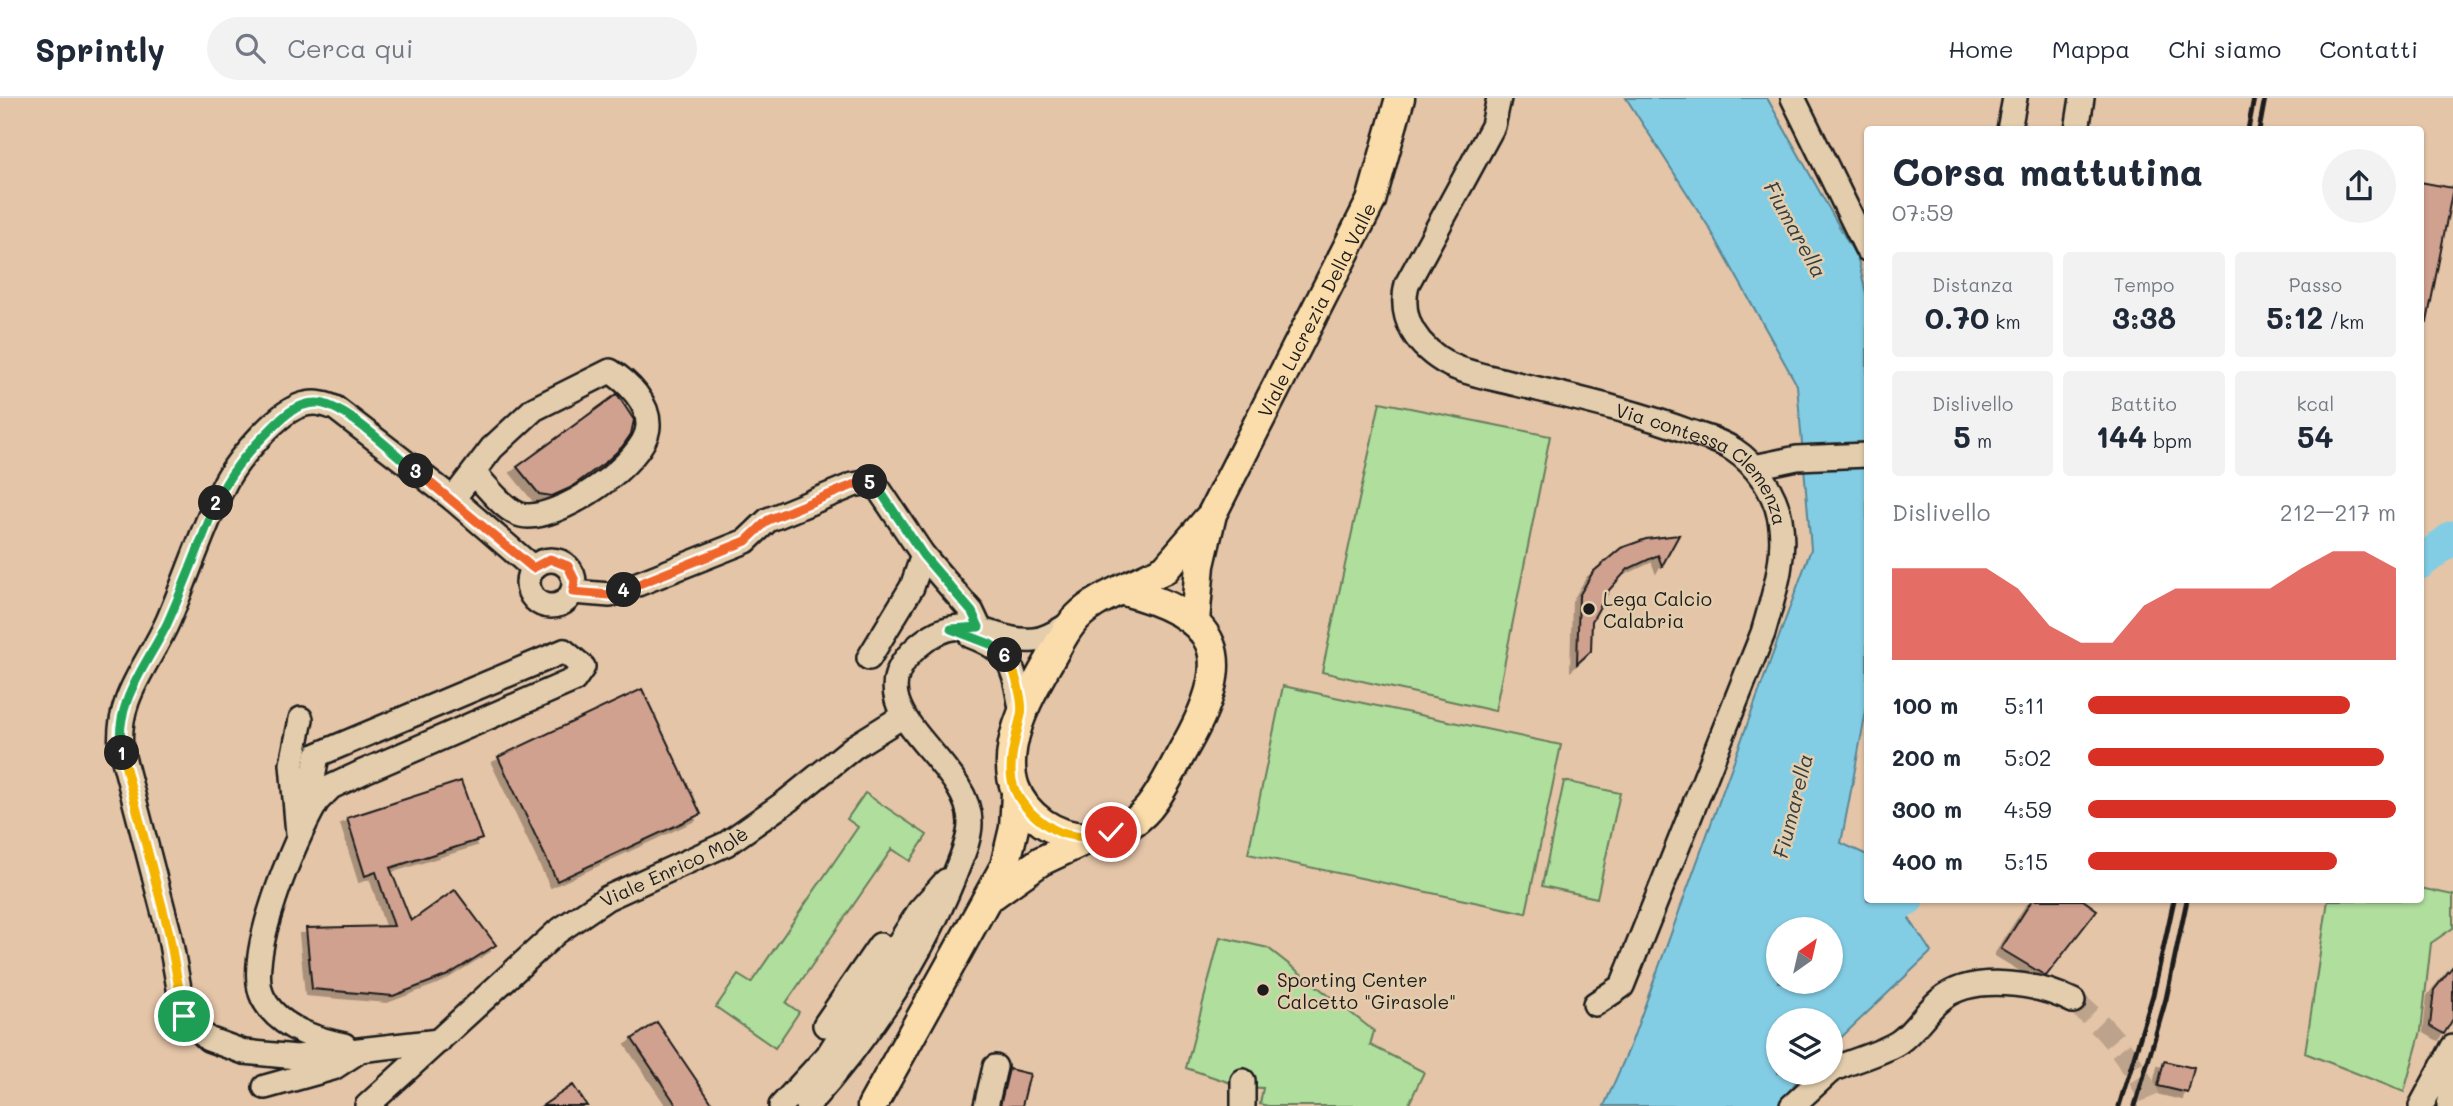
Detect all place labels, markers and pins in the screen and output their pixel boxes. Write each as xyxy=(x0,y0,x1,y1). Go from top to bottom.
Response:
pin: 3 xyxy=(398,454,434,488)
pin: 5 xyxy=(852,464,888,500)
pin: 2 xyxy=(198,486,234,520)
pin: 4 xyxy=(606,573,642,608)
place label: Lega Calcio Calabria xyxy=(1603,586,1712,633)
marker: Lega Calcio Calabria xyxy=(1581,601,1597,617)
pin: 6 xyxy=(988,638,1023,672)
pin: 1 xyxy=(104,736,140,770)
pin xyxy=(1081,802,1141,862)
place label: Sporting Center Calcetto "Girasole" xyxy=(1277,967,1456,1014)
marker: Sporting Center Calcetto "Girasole" xyxy=(1255,982,1271,998)
pin xyxy=(154,986,214,1046)

